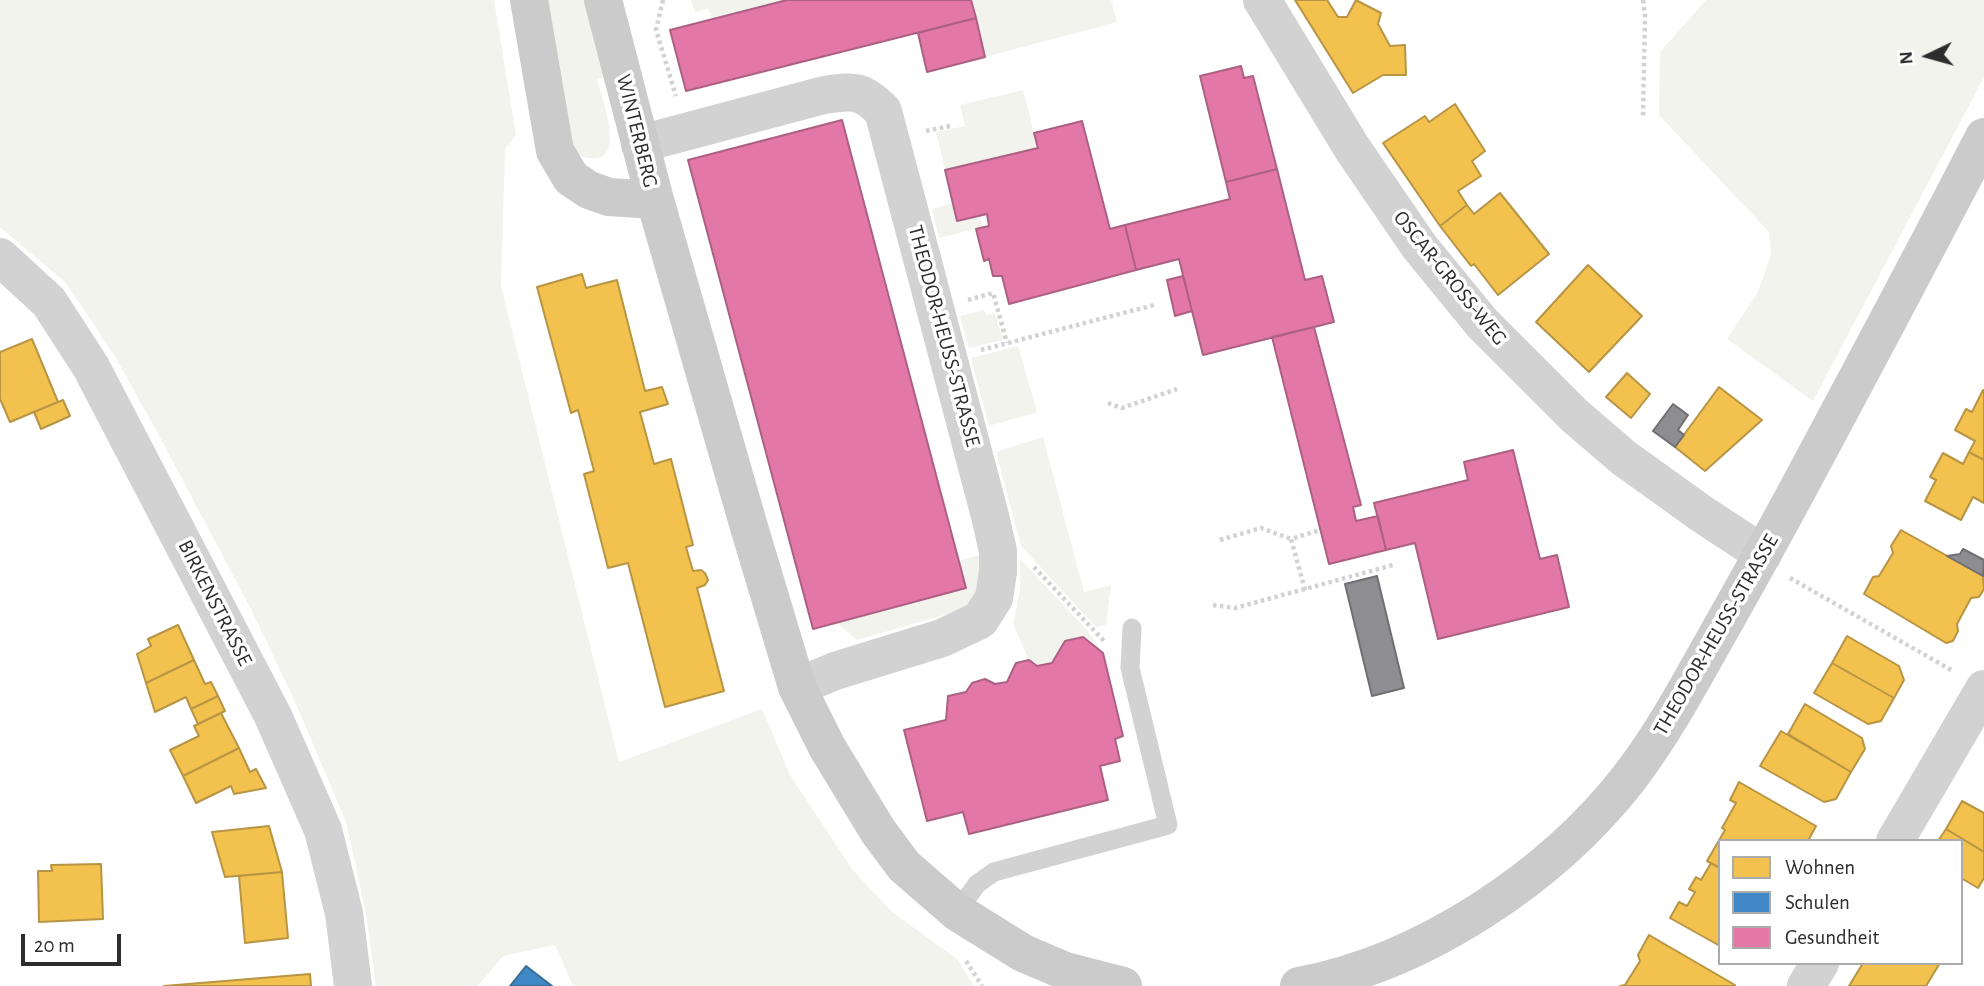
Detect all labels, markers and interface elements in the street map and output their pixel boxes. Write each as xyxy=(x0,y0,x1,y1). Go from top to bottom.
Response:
north arrow xyxy=(1893,21,1963,91)
text: N xyxy=(1897,50,1917,65)
street label: WINTERBERG xyxy=(611,72,663,190)
street label: OSCAR-GROSS-WEG xyxy=(1388,206,1512,350)
street label: THEODOR-HEUSS-STRASSE xyxy=(902,223,986,449)
street label: THEODOR-HEUSS-STRASSE xyxy=(1648,530,1784,740)
street label: BIRKENSTRASSE xyxy=(172,536,258,670)
legend xyxy=(1718,839,1963,965)
text: Wohnen xyxy=(1785,857,1855,878)
text: Schulen xyxy=(1785,892,1850,913)
scale bar xyxy=(24,920,124,964)
text: Gesundheit xyxy=(1785,927,1879,948)
text: 20 m xyxy=(34,935,75,956)

